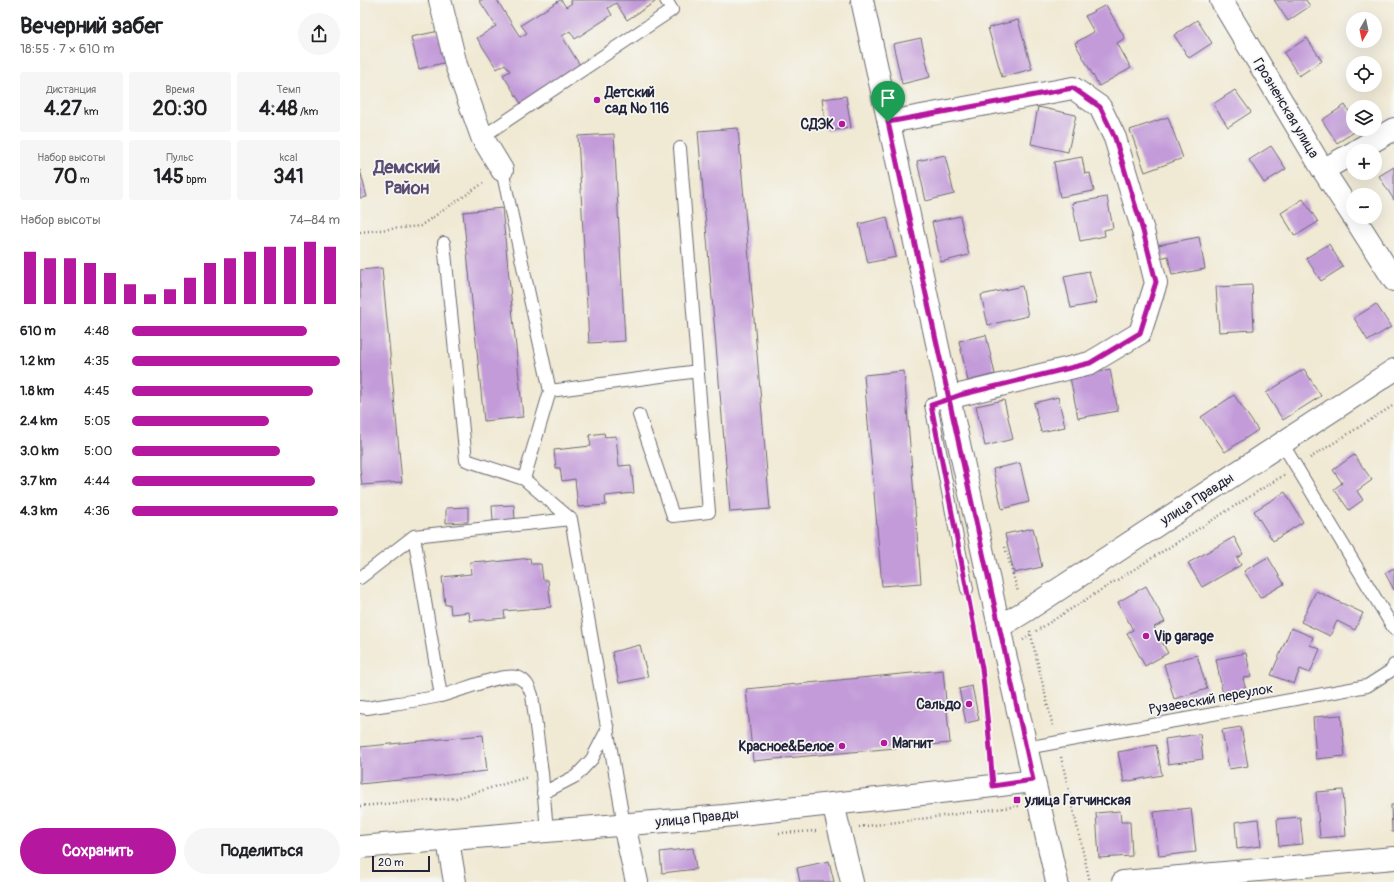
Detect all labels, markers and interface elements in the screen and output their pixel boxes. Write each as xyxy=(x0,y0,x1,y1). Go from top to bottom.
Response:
text: Вечерний забег xyxy=(20,12,163,40)
north arrow xyxy=(1346,12,1382,48)
map controls xyxy=(1346,12,1382,224)
button: share xyxy=(298,13,340,55)
text: 18:55 · 7 × 610 m xyxy=(20,41,115,57)
street label: Грозненская улица xyxy=(1249,55,1323,161)
button: locate xyxy=(1346,56,1382,92)
pin xyxy=(871,81,905,122)
text: Дистанция xyxy=(46,83,96,96)
text: Время xyxy=(165,83,195,96)
text: Темп xyxy=(276,83,301,96)
place label: Детский сад № 116 xyxy=(604,84,669,117)
icon: arrive xyxy=(877,87,899,109)
marker: Детский сад № 116 xyxy=(592,95,602,105)
text: 4.27 xyxy=(44,96,82,121)
text: 20:30 xyxy=(152,96,207,121)
text: 4:48 xyxy=(259,96,298,121)
button: layers xyxy=(1346,100,1382,136)
text: km xyxy=(82,105,99,118)
text: /km xyxy=(298,105,318,118)
place label: СДЭК xyxy=(801,116,834,133)
marker: СДЭК xyxy=(837,119,847,129)
button: + xyxy=(1346,144,1382,180)
text: Набор высоты xyxy=(37,151,105,164)
text: Пульс xyxy=(166,151,194,164)
text: kcal xyxy=(280,151,298,164)
district label: Демский Район xyxy=(373,156,440,200)
text: 70 xyxy=(53,164,77,189)
text: 145 xyxy=(153,164,184,189)
text: 341 xyxy=(273,164,304,189)
text: m xyxy=(77,173,90,186)
text: bpm xyxy=(184,173,207,186)
button: − xyxy=(1346,188,1382,224)
text: Набор высоты xyxy=(20,212,101,228)
text: 74–84 m xyxy=(289,212,340,228)
text: 610 m xyxy=(20,323,56,339)
text: 4:48 xyxy=(84,323,109,339)
text: 1.2 km xyxy=(20,353,55,369)
text: 4:35 xyxy=(84,353,109,369)
text: 1.8 km xyxy=(20,383,54,399)
text: 4:45 xyxy=(84,383,110,399)
text: 2.4 km xyxy=(20,413,57,429)
text: 5:05 xyxy=(84,413,110,429)
text: 3.0 km xyxy=(20,443,59,459)
text: 5:00 xyxy=(84,443,112,459)
street label: улица Правды xyxy=(1156,469,1237,529)
text: 3.7 km xyxy=(20,473,57,489)
text: 4:44 xyxy=(84,473,110,489)
text: 4.3 km xyxy=(20,503,57,519)
text: 4:36 xyxy=(84,503,110,519)
place label: Vip garage xyxy=(1154,628,1215,645)
marker: Vip garage xyxy=(1141,631,1151,641)
street label: Рузаевский переулок xyxy=(1148,680,1274,718)
place label: Сальдо xyxy=(916,696,961,713)
marker: Сальдо xyxy=(964,699,974,709)
place label: Магнит xyxy=(892,735,935,752)
place label: Красное&Белое xyxy=(738,738,835,755)
marker: Магнит xyxy=(879,738,889,748)
marker: Красное&Белое xyxy=(837,741,847,751)
place label: улица Гатчинская xyxy=(1024,792,1131,809)
marker: улица Гатчинская xyxy=(1012,795,1022,805)
street label: улица Правды xyxy=(653,805,740,831)
button: Сохранить xyxy=(20,828,176,874)
button: Поделиться xyxy=(184,828,340,874)
scale bar xyxy=(372,854,430,873)
text: 20 m xyxy=(378,856,404,869)

